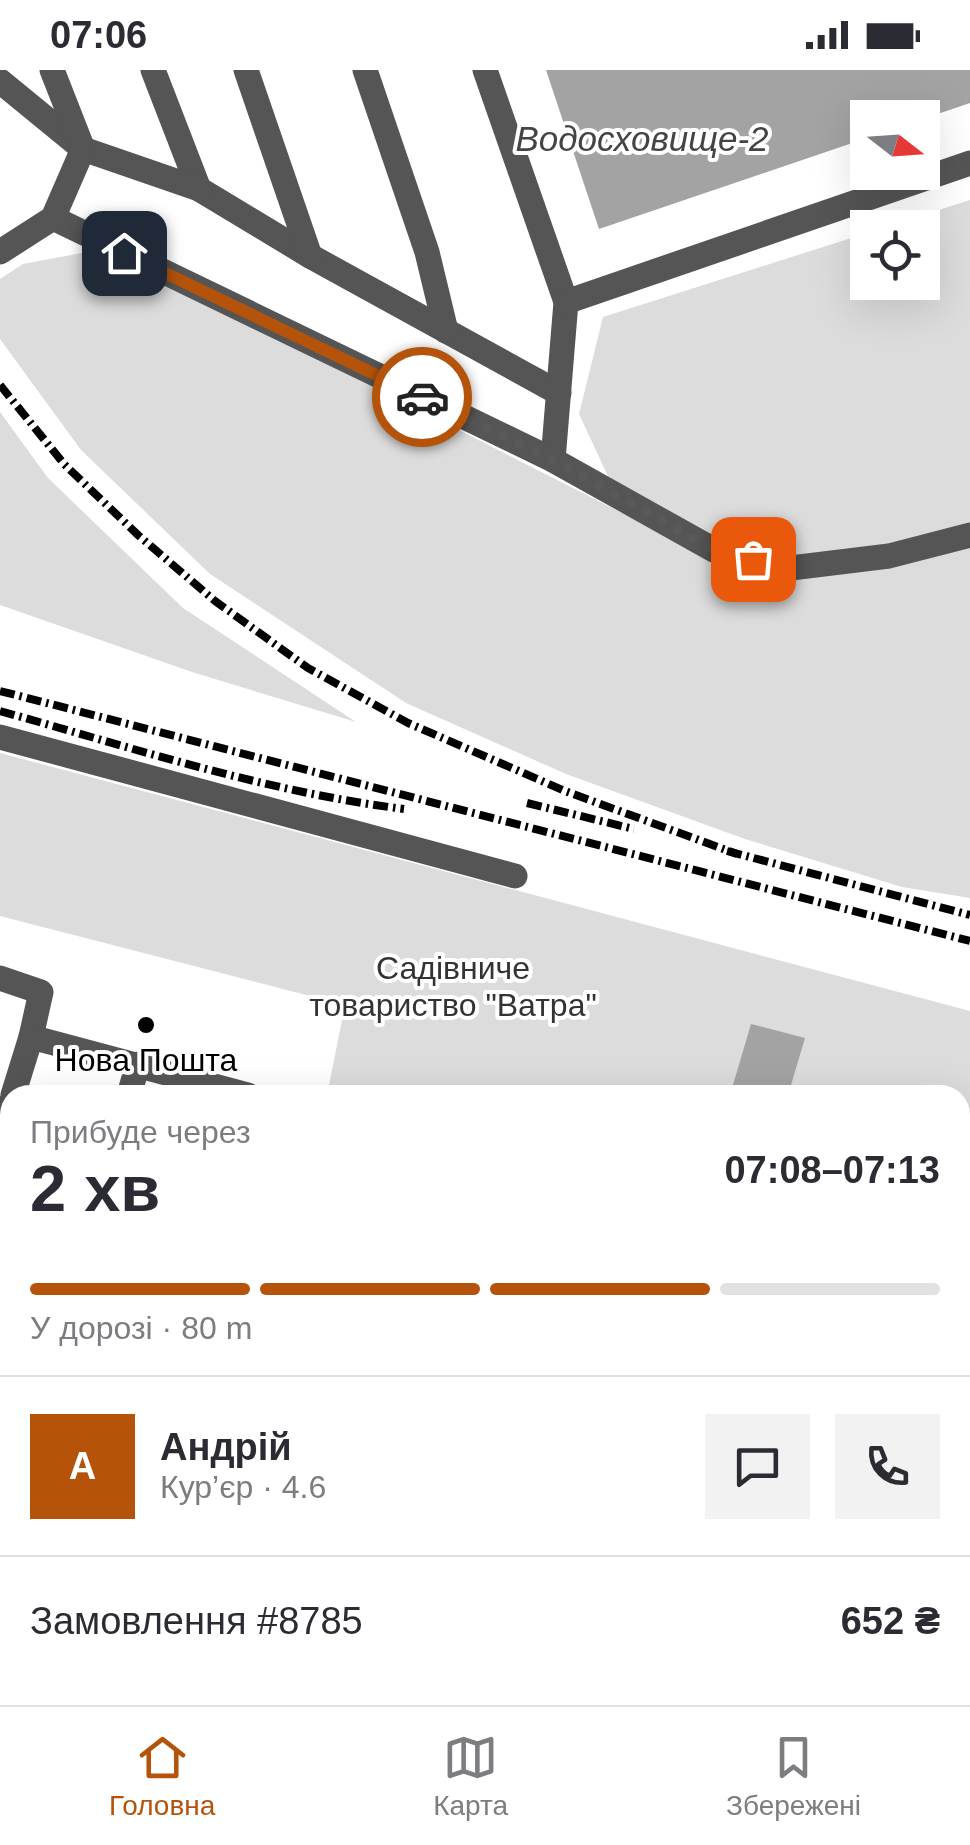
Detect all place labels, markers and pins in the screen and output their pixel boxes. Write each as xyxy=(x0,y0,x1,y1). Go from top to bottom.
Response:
pin xyxy=(82,211,167,296)
pin xyxy=(711,517,796,602)
marker: Нова Пошта xyxy=(135,1014,157,1036)
place label: Нова Пошта xyxy=(55,1042,238,1078)

